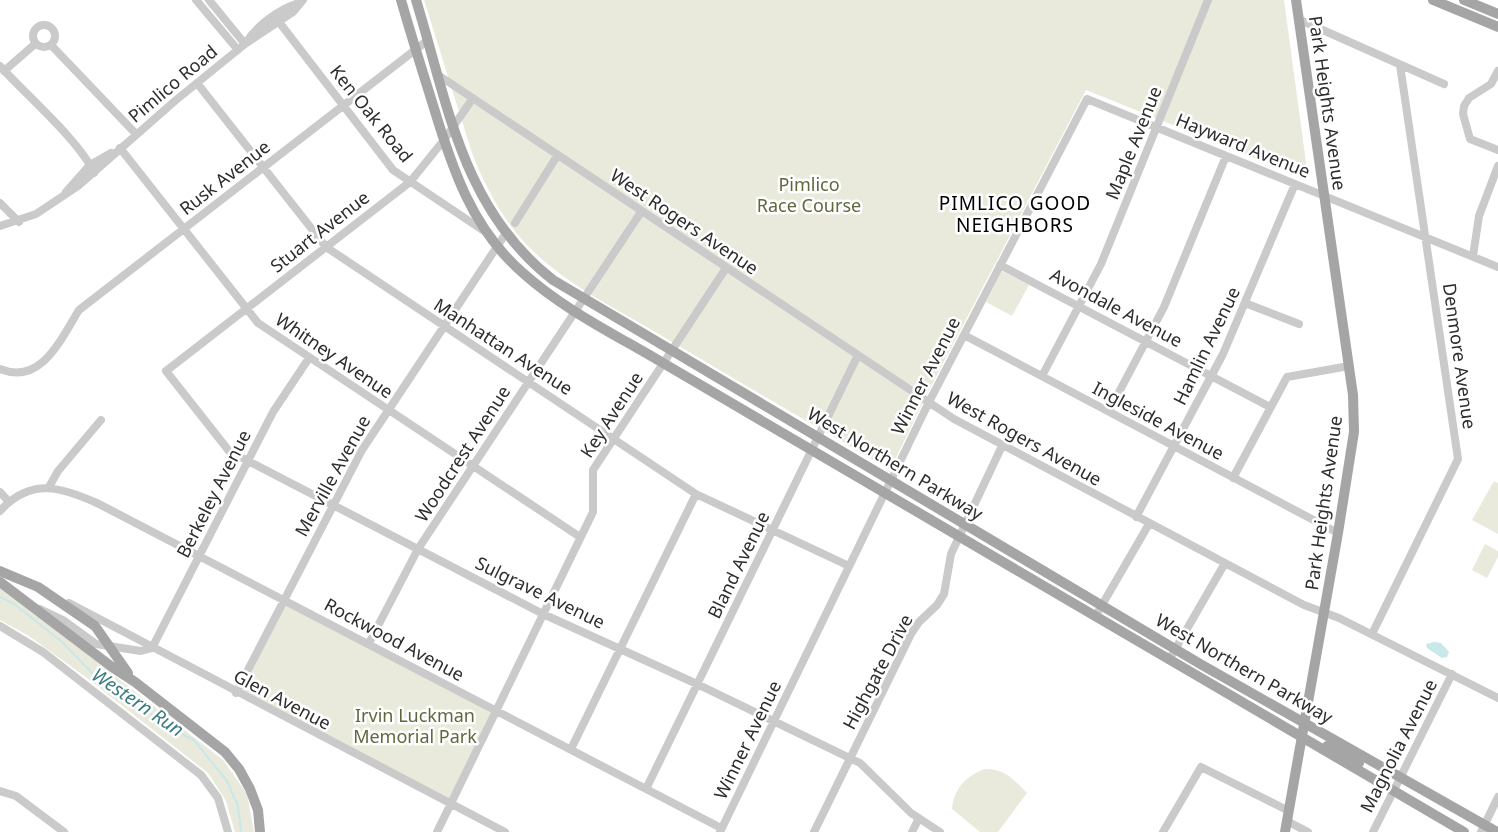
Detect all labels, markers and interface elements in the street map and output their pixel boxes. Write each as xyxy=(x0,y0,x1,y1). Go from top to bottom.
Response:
street label: Park Heights Avenue xyxy=(1304,14,1352,192)
street label: Pimlico Road xyxy=(123,39,222,127)
street label: Ken Oak Road xyxy=(325,60,418,167)
street label: Maple Avenue xyxy=(1099,82,1167,203)
street label: Hayward Avenue xyxy=(1173,107,1314,183)
street label: Rusk Avenue xyxy=(174,134,274,220)
street label: West Rogers Avenue xyxy=(606,163,763,280)
park label: Pimlico Race Course xyxy=(757,172,861,217)
street label: Stuart Avenue xyxy=(265,185,374,277)
district label: PIMLICO GOOD NEIGHBORS xyxy=(939,190,1091,238)
street label: Avondale Avenue xyxy=(1046,262,1187,352)
street label: Denmore Avenue xyxy=(1438,281,1482,430)
street label: Hamlin Avenue xyxy=(1167,283,1245,409)
street label: Manhattan Avenue xyxy=(430,292,578,400)
street label: Whitney Avenue xyxy=(271,307,398,403)
street label: Winner Avenue xyxy=(885,313,965,439)
street label: Key Avenue xyxy=(574,367,648,462)
street label: Ingleside Avenue xyxy=(1089,375,1228,465)
street label: Woodcrest Avenue xyxy=(409,381,515,526)
street label: West Rogers Avenue xyxy=(943,386,1106,491)
street label: West Northern Parkway xyxy=(803,401,988,526)
street label: Merville Avenue xyxy=(289,411,375,540)
street label: Park Heights Avenue xyxy=(1299,414,1347,592)
street label: Berkeley Avenue xyxy=(171,425,256,562)
street label: Bland Avenue xyxy=(702,507,774,622)
street label: Sulgrave Avenue xyxy=(472,550,609,634)
street label: Rockwood Avenue xyxy=(320,592,469,686)
street label: West Northern Parkway xyxy=(1152,608,1338,729)
street label: Highgate Drive xyxy=(837,610,918,733)
water label: Western Run xyxy=(87,662,189,742)
street label: Glen Avenue xyxy=(230,663,335,735)
street label: Magnolia Avenue xyxy=(1354,675,1442,816)
street label: Winner Avenue xyxy=(708,676,786,803)
park label: Irvin Luckman Memorial Park xyxy=(353,703,477,748)

